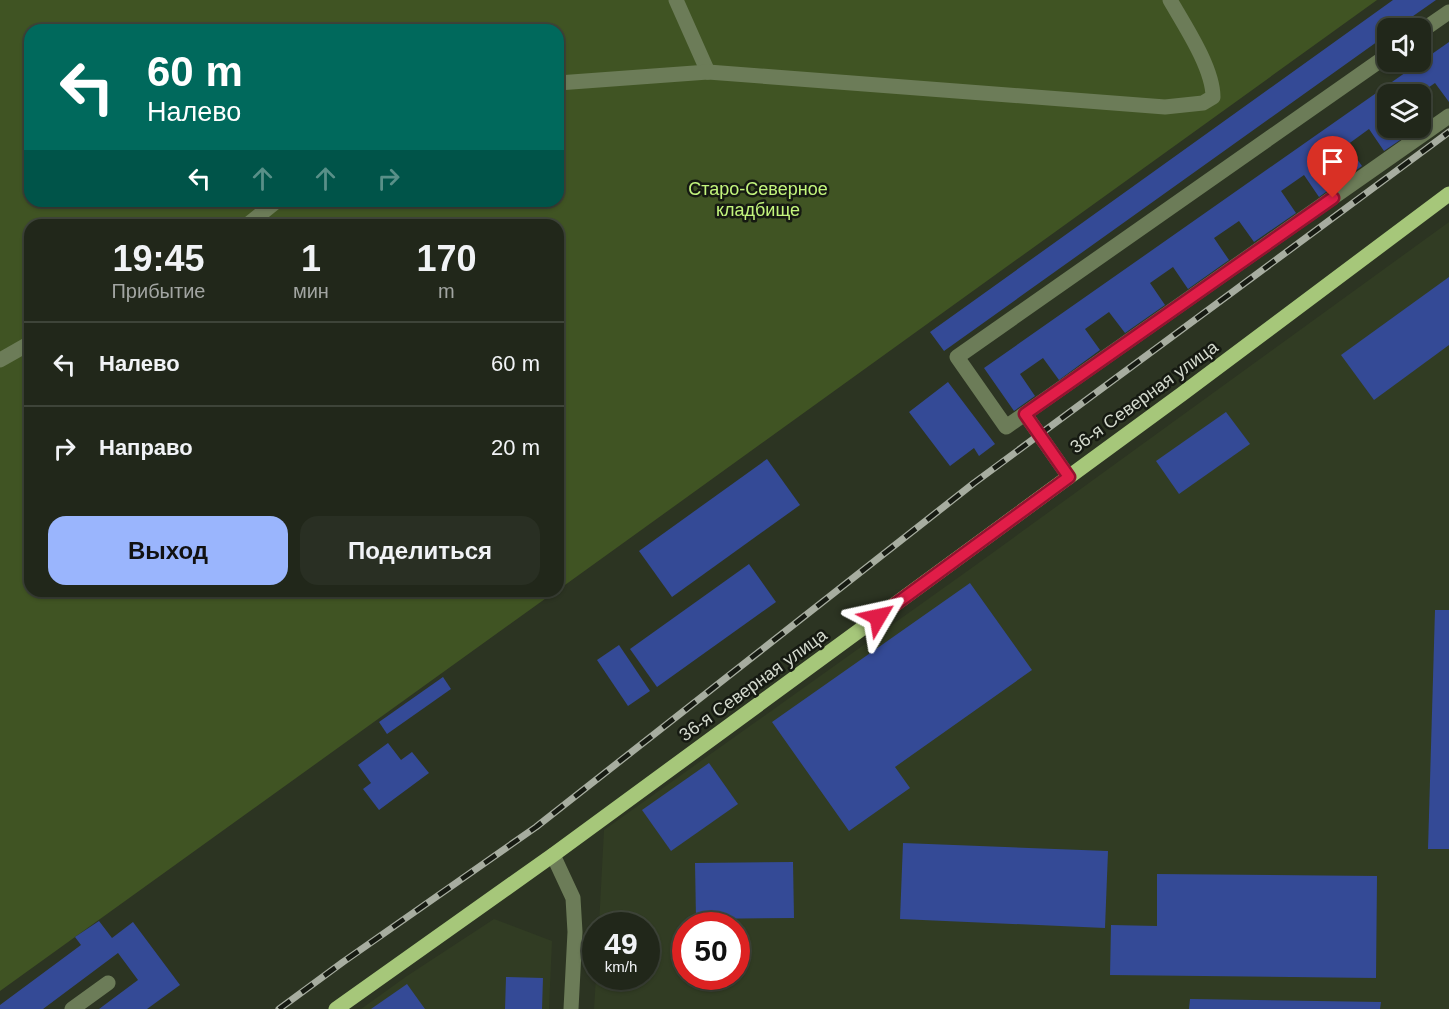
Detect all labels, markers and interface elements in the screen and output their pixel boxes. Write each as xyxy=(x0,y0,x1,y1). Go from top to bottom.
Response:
map controls xyxy=(1377,18,1431,138)
button: sound xyxy=(1377,18,1431,72)
icon: left xyxy=(48,48,126,126)
text: 60 m xyxy=(147,48,243,95)
button: layers xyxy=(1377,84,1431,138)
text: Налево xyxy=(147,97,241,127)
pin xyxy=(1307,136,1358,198)
icon: arrive xyxy=(1316,145,1349,178)
icon: left xyxy=(183,162,216,195)
icon: ahead xyxy=(246,162,279,195)
icon: ahead xyxy=(309,162,342,195)
icon: right xyxy=(372,162,405,195)
park label: Старо-Северное кладбище xyxy=(688,179,828,220)
text: 19:45 xyxy=(112,238,205,279)
text: 1 xyxy=(301,238,321,279)
text: 170 xyxy=(416,238,476,279)
text: Прибытие xyxy=(111,280,205,302)
text: мин xyxy=(293,280,329,302)
text: m xyxy=(438,280,455,302)
street label: 36-я Северная улица xyxy=(1066,336,1222,457)
icon: left xyxy=(48,348,81,381)
text: Налево xyxy=(99,351,180,376)
text: 60 m xyxy=(491,351,540,376)
icon: right xyxy=(48,432,81,465)
text: Направо xyxy=(99,435,193,460)
text: 20 m xyxy=(491,435,540,460)
button: Выход xyxy=(48,516,288,585)
button: Поделиться xyxy=(300,516,540,585)
position arrow xyxy=(846,585,910,649)
street label: 36-я Северная улица xyxy=(675,624,831,745)
speed limit sign: 50 xyxy=(672,912,750,990)
text: 49 xyxy=(604,927,638,960)
text: km/h xyxy=(605,958,637,975)

